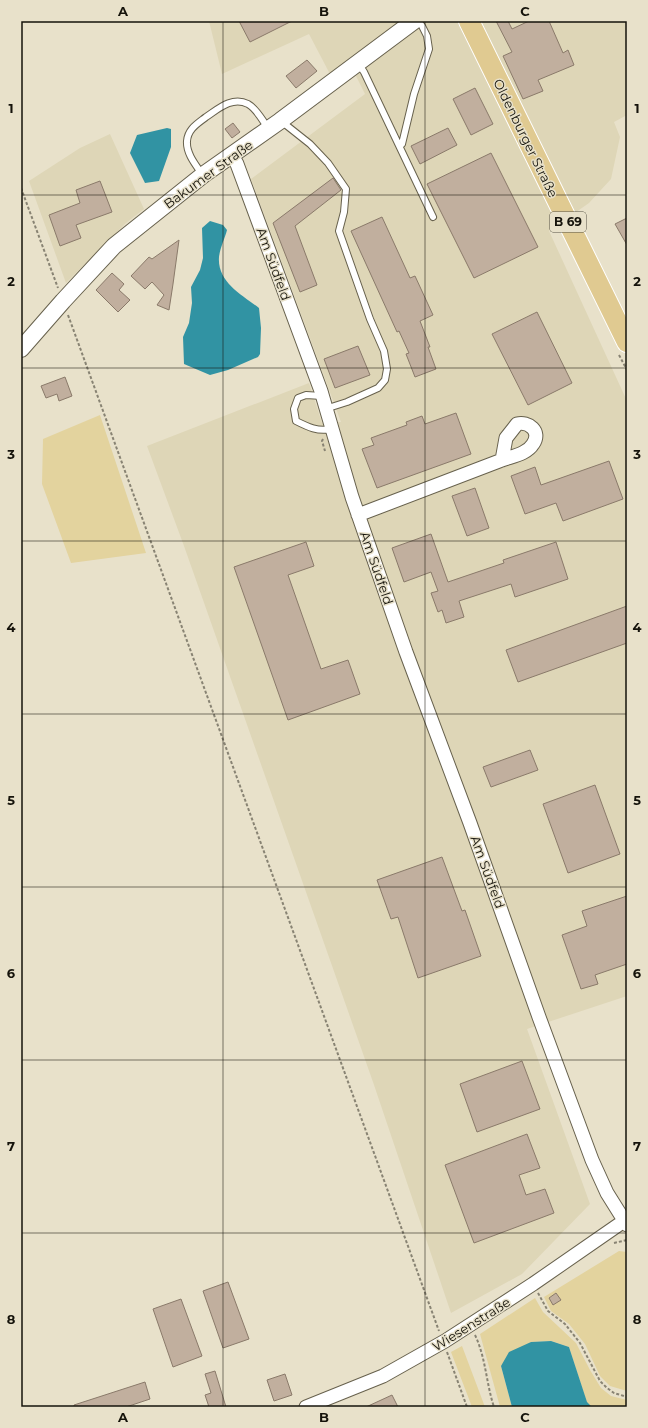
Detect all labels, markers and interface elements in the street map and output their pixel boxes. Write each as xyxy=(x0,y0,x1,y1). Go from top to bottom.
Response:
text: A xyxy=(117,3,129,19)
text: B xyxy=(319,3,329,19)
text: C xyxy=(520,3,530,19)
street label: Oldenburger Straße xyxy=(490,76,562,200)
text: 1 xyxy=(8,100,14,116)
text: 1 xyxy=(634,100,640,116)
street label: Bakumer Straße xyxy=(160,136,256,212)
road number: B 69 xyxy=(550,212,586,232)
street label: Am Südfeld xyxy=(253,225,295,303)
text: 2 xyxy=(7,273,15,289)
text: 2 xyxy=(633,273,641,289)
text: 3 xyxy=(6,446,15,462)
text: 3 xyxy=(632,446,641,462)
street label: Am Südfeld xyxy=(357,529,397,607)
text: 4 xyxy=(7,619,16,635)
text: 4 xyxy=(633,619,642,635)
text: 5 xyxy=(7,792,15,808)
text: 5 xyxy=(633,792,641,808)
street label: Am Südfeld xyxy=(467,833,509,911)
text: 6 xyxy=(7,965,16,981)
text: 6 xyxy=(633,965,642,981)
text: 7 xyxy=(7,1138,15,1154)
text: 7 xyxy=(633,1138,641,1154)
street label: Wiesenstraße xyxy=(429,1294,513,1354)
text: 8 xyxy=(7,1311,16,1327)
text: 8 xyxy=(633,1311,642,1327)
text: A xyxy=(117,1409,129,1425)
text: B xyxy=(319,1409,329,1425)
text: C xyxy=(520,1409,530,1425)

